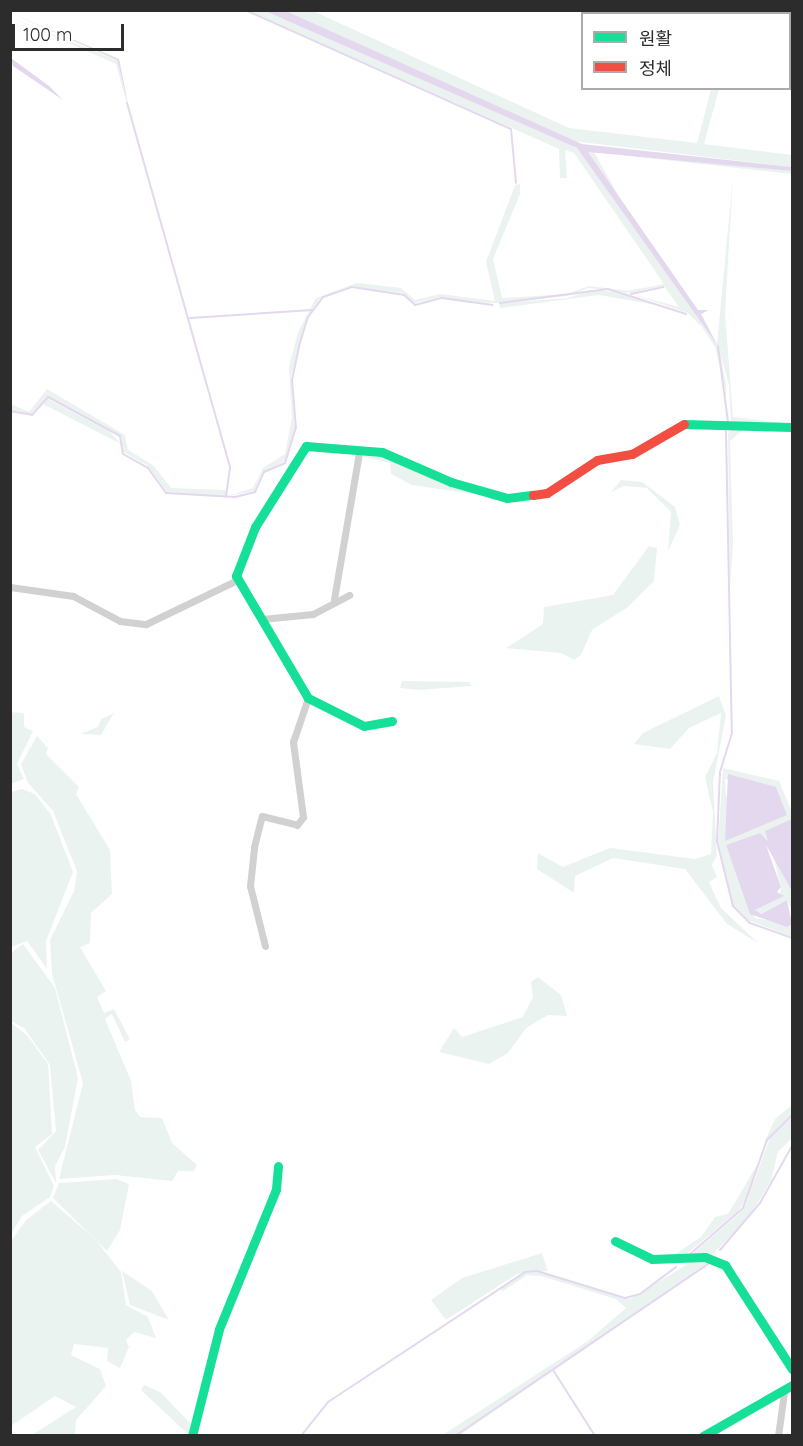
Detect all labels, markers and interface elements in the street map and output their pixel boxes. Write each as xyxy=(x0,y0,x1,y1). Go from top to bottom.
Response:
scale bar xyxy=(15,12,128,50)
legend xyxy=(581,12,791,90)
text: 100 m xyxy=(23,23,72,46)
text: 원활 xyxy=(639,27,672,50)
text: 정체 xyxy=(639,57,672,80)

